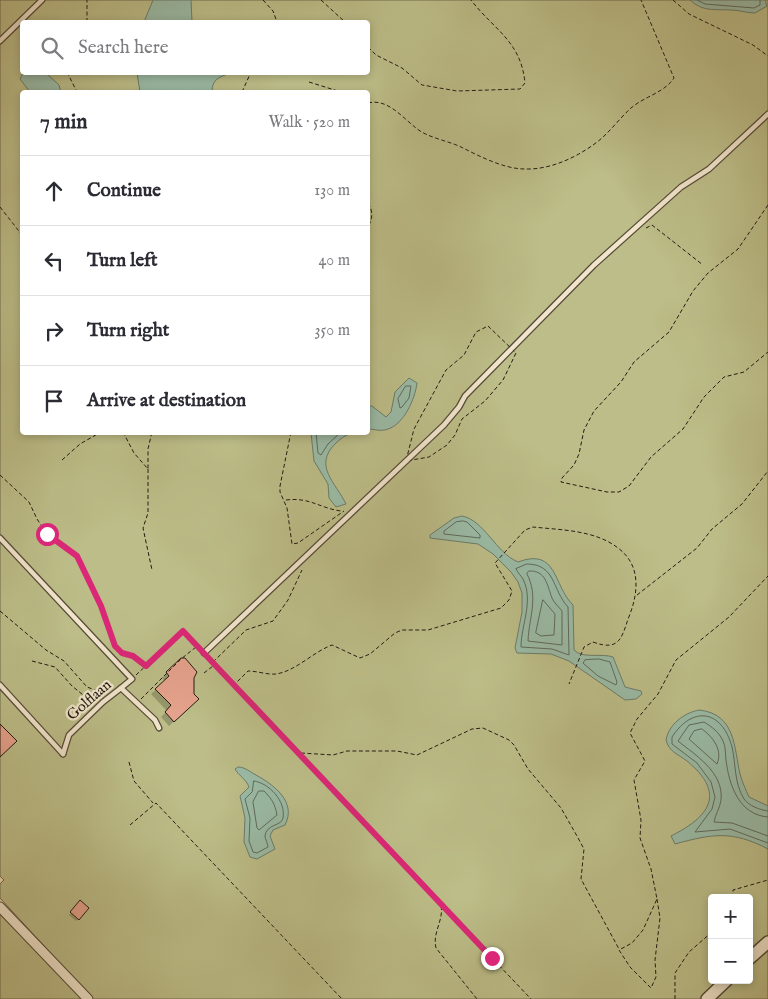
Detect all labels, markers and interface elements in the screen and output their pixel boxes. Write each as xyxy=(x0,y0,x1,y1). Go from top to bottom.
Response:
search box xyxy=(20,20,370,75)
icon: search xyxy=(38,34,66,62)
text: Search here xyxy=(78,36,169,60)
text: 7 min xyxy=(40,109,87,136)
text: Walk · 520 m xyxy=(268,113,350,133)
icon: ahead xyxy=(40,177,68,205)
text: Continue xyxy=(87,179,161,203)
text: 130 m xyxy=(314,181,350,201)
icon: left xyxy=(40,247,68,275)
text: Turn left xyxy=(87,249,158,273)
text: 40 m xyxy=(318,251,350,271)
icon: right xyxy=(40,317,68,345)
text: Turn right xyxy=(87,319,169,343)
text: 350 m xyxy=(315,321,350,341)
icon: arrive xyxy=(40,387,68,415)
text: Arrive at destination xyxy=(87,389,246,413)
route start xyxy=(36,523,59,546)
street label: Golflaan xyxy=(63,675,115,725)
map controls xyxy=(708,894,753,984)
button: + xyxy=(708,894,753,939)
button: − xyxy=(708,939,753,984)
route end xyxy=(481,947,504,970)

